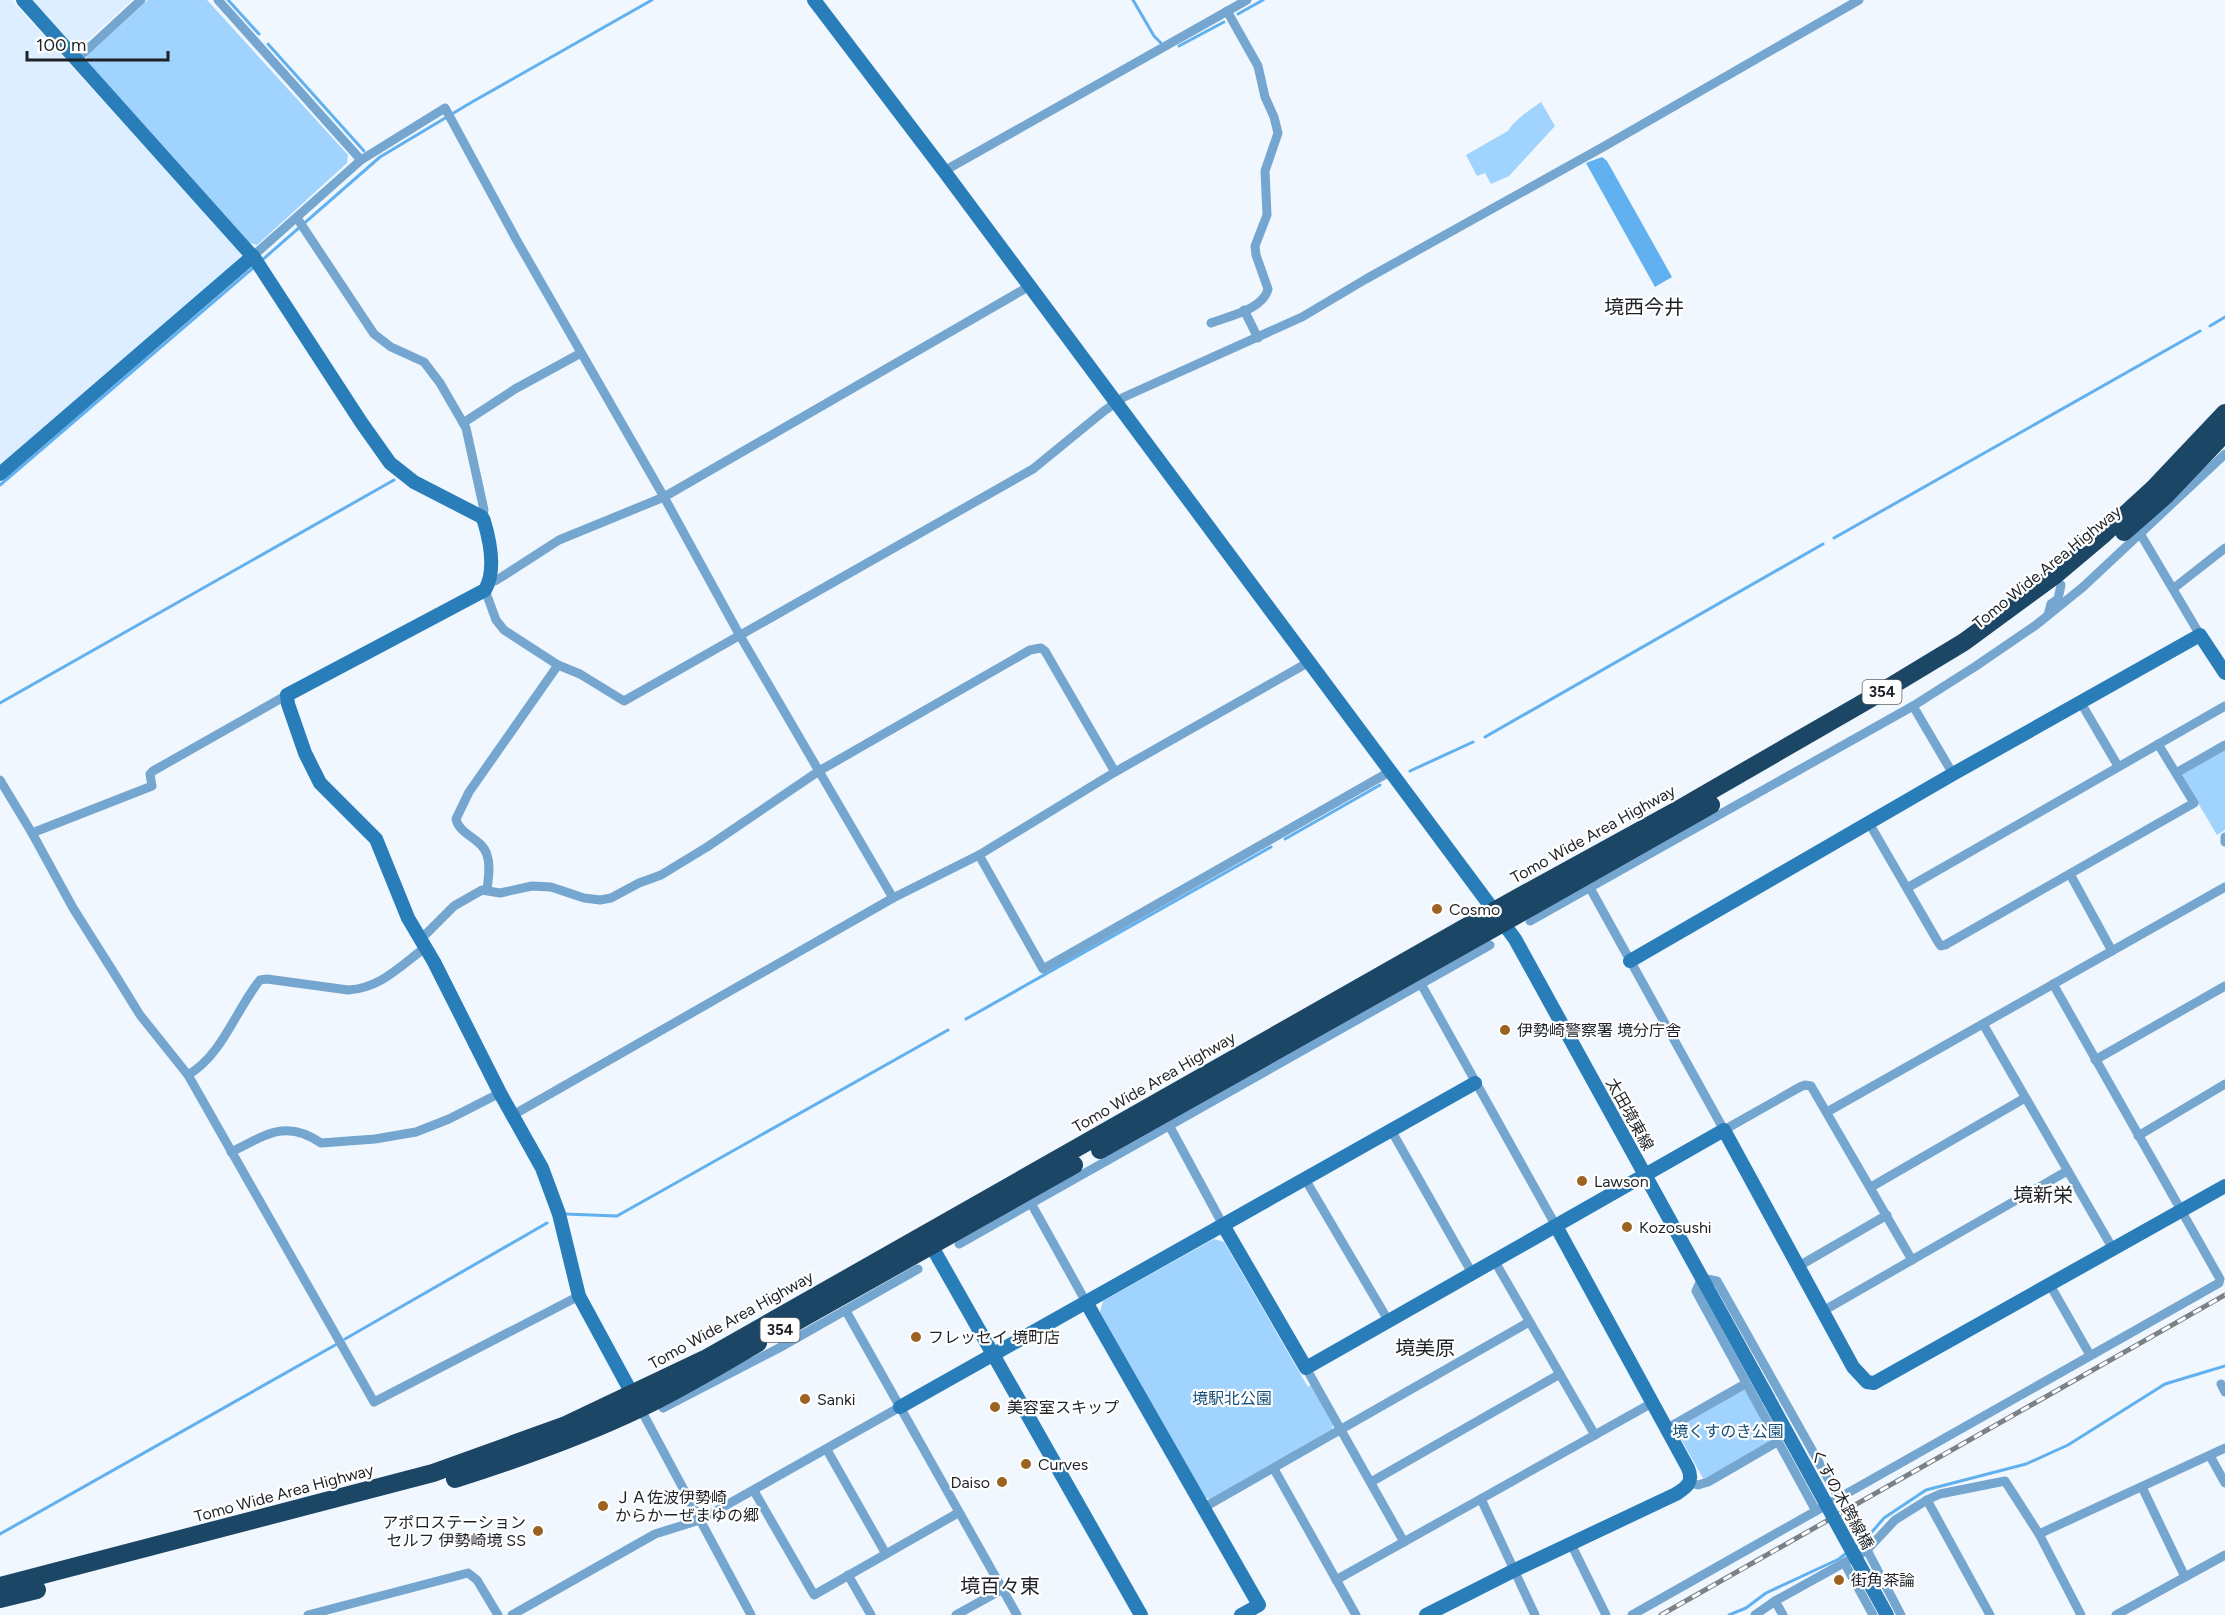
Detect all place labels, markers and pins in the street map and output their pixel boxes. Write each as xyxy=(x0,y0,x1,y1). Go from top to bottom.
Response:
place label: Cosmo xyxy=(1449,900,1500,919)
marker: Cosmo xyxy=(1430,902,1444,916)
place label: 伊勢崎警察署 境分庁舎 xyxy=(1517,1021,1681,1040)
marker: 伊勢崎警察署 境分庁舎 xyxy=(1498,1023,1512,1037)
place label: Lawson xyxy=(1594,1172,1649,1191)
marker: Lawson xyxy=(1575,1174,1589,1188)
place label: Kozosushi xyxy=(1639,1218,1712,1237)
marker: Kozosushi xyxy=(1620,1220,1634,1234)
place label: フレッセイ 境町店 xyxy=(928,1328,1060,1347)
marker: フレッセイ 境町店 xyxy=(909,1330,923,1344)
place label: Sanki xyxy=(817,1390,855,1409)
marker: Sanki xyxy=(798,1392,812,1406)
place label: 美容室スキップ xyxy=(1007,1398,1119,1417)
marker: 美容室スキップ xyxy=(988,1400,1002,1414)
place label: Curves xyxy=(1038,1455,1088,1474)
marker: Curves xyxy=(1019,1457,1033,1471)
place label: Daiso xyxy=(950,1473,990,1492)
marker: Daiso xyxy=(995,1475,1009,1489)
place label: ＪＡ佐波伊勢崎 からかーぜまゆの郷 xyxy=(615,1488,759,1525)
marker: ＪＡ佐波伊勢崎 からかーぜまゆの郷 xyxy=(596,1499,610,1513)
place label: アポロステーション セルフ 伊勢崎境 SS xyxy=(382,1513,526,1550)
marker: アポロステーション セルフ 伊勢崎境 SS xyxy=(531,1524,545,1538)
place label: 街角茶論 xyxy=(1851,1571,1915,1590)
marker: 街角茶論 xyxy=(1832,1573,1846,1587)

